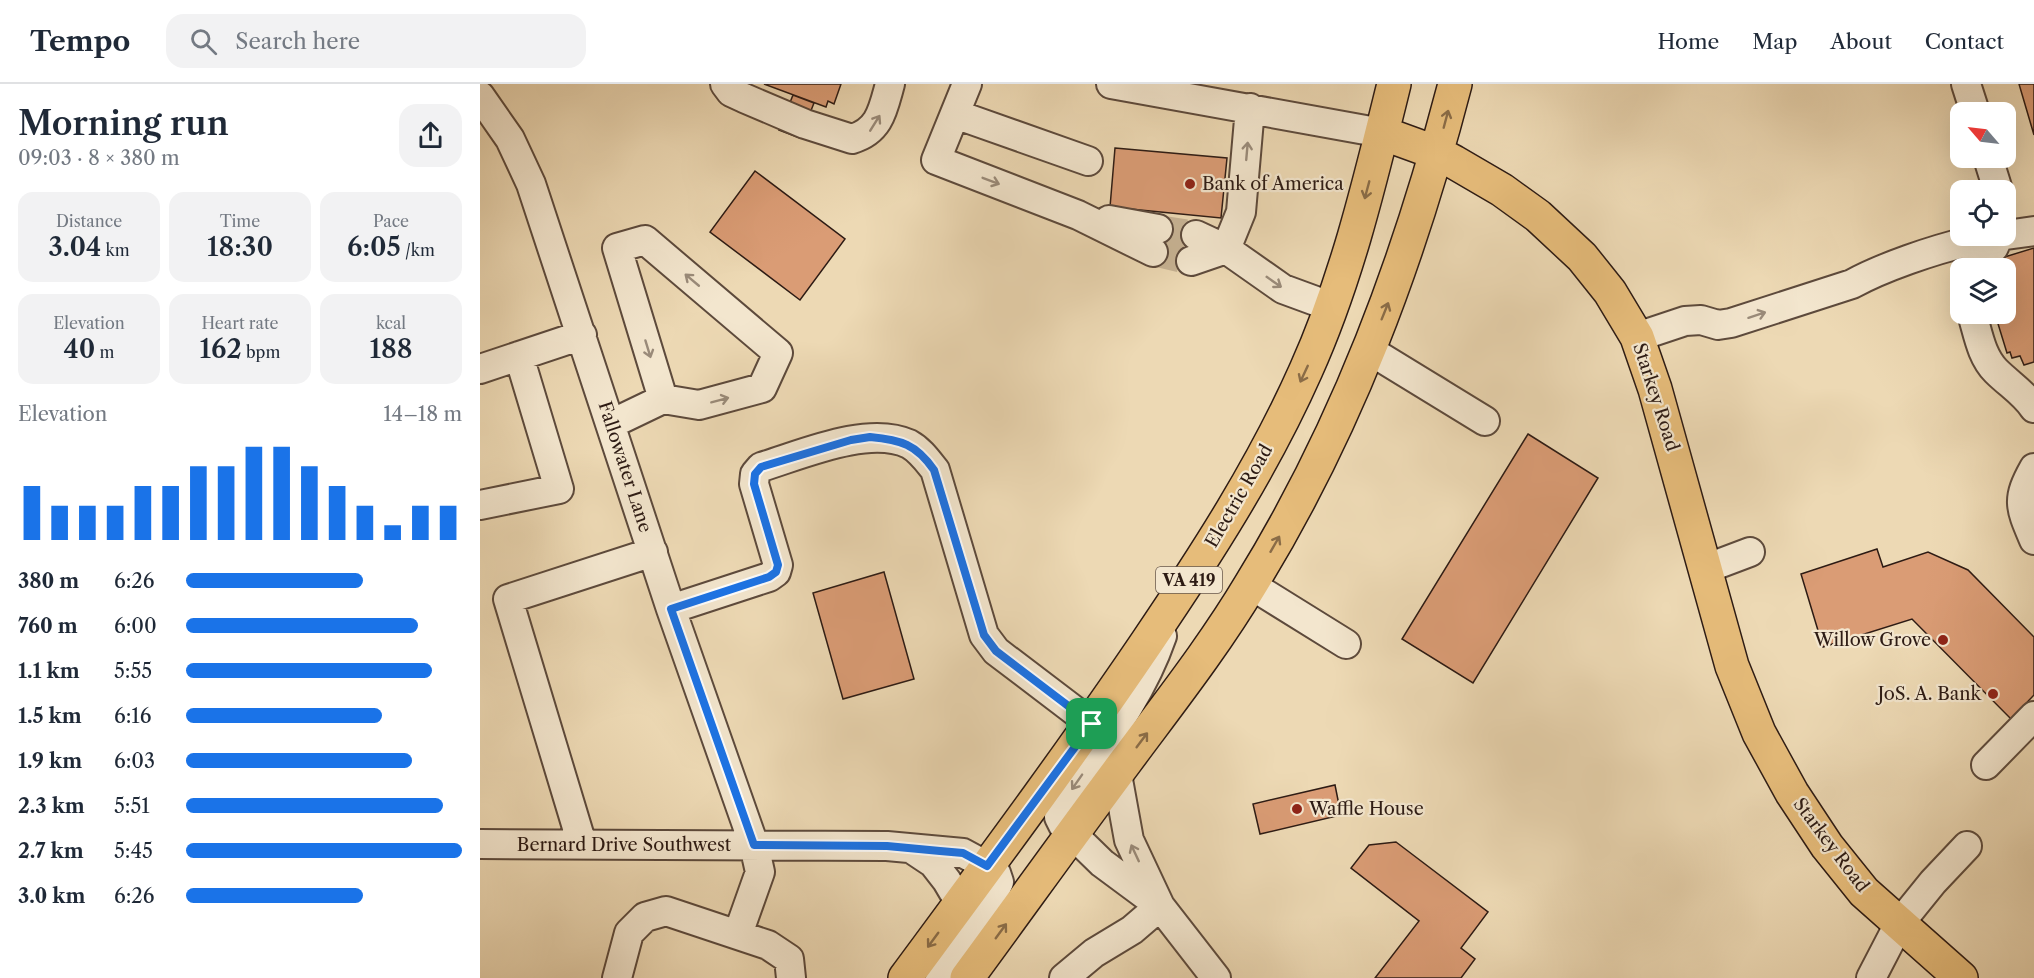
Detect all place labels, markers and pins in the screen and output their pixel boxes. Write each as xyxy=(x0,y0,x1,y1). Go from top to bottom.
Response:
place label: Bank of America xyxy=(1202,173,1344,195)
marker: Bank of America xyxy=(1183,177,1197,191)
place label: Willow Grove xyxy=(1813,629,1931,651)
marker: Willow Grove xyxy=(1936,633,1950,647)
place label: JoS. A. Bank xyxy=(1875,683,1983,705)
marker: JoS. A. Bank xyxy=(1986,687,2000,701)
pin xyxy=(1066,698,1117,749)
place label: Waffle House xyxy=(1308,798,1424,820)
marker: Waffle House xyxy=(1290,802,1304,816)

